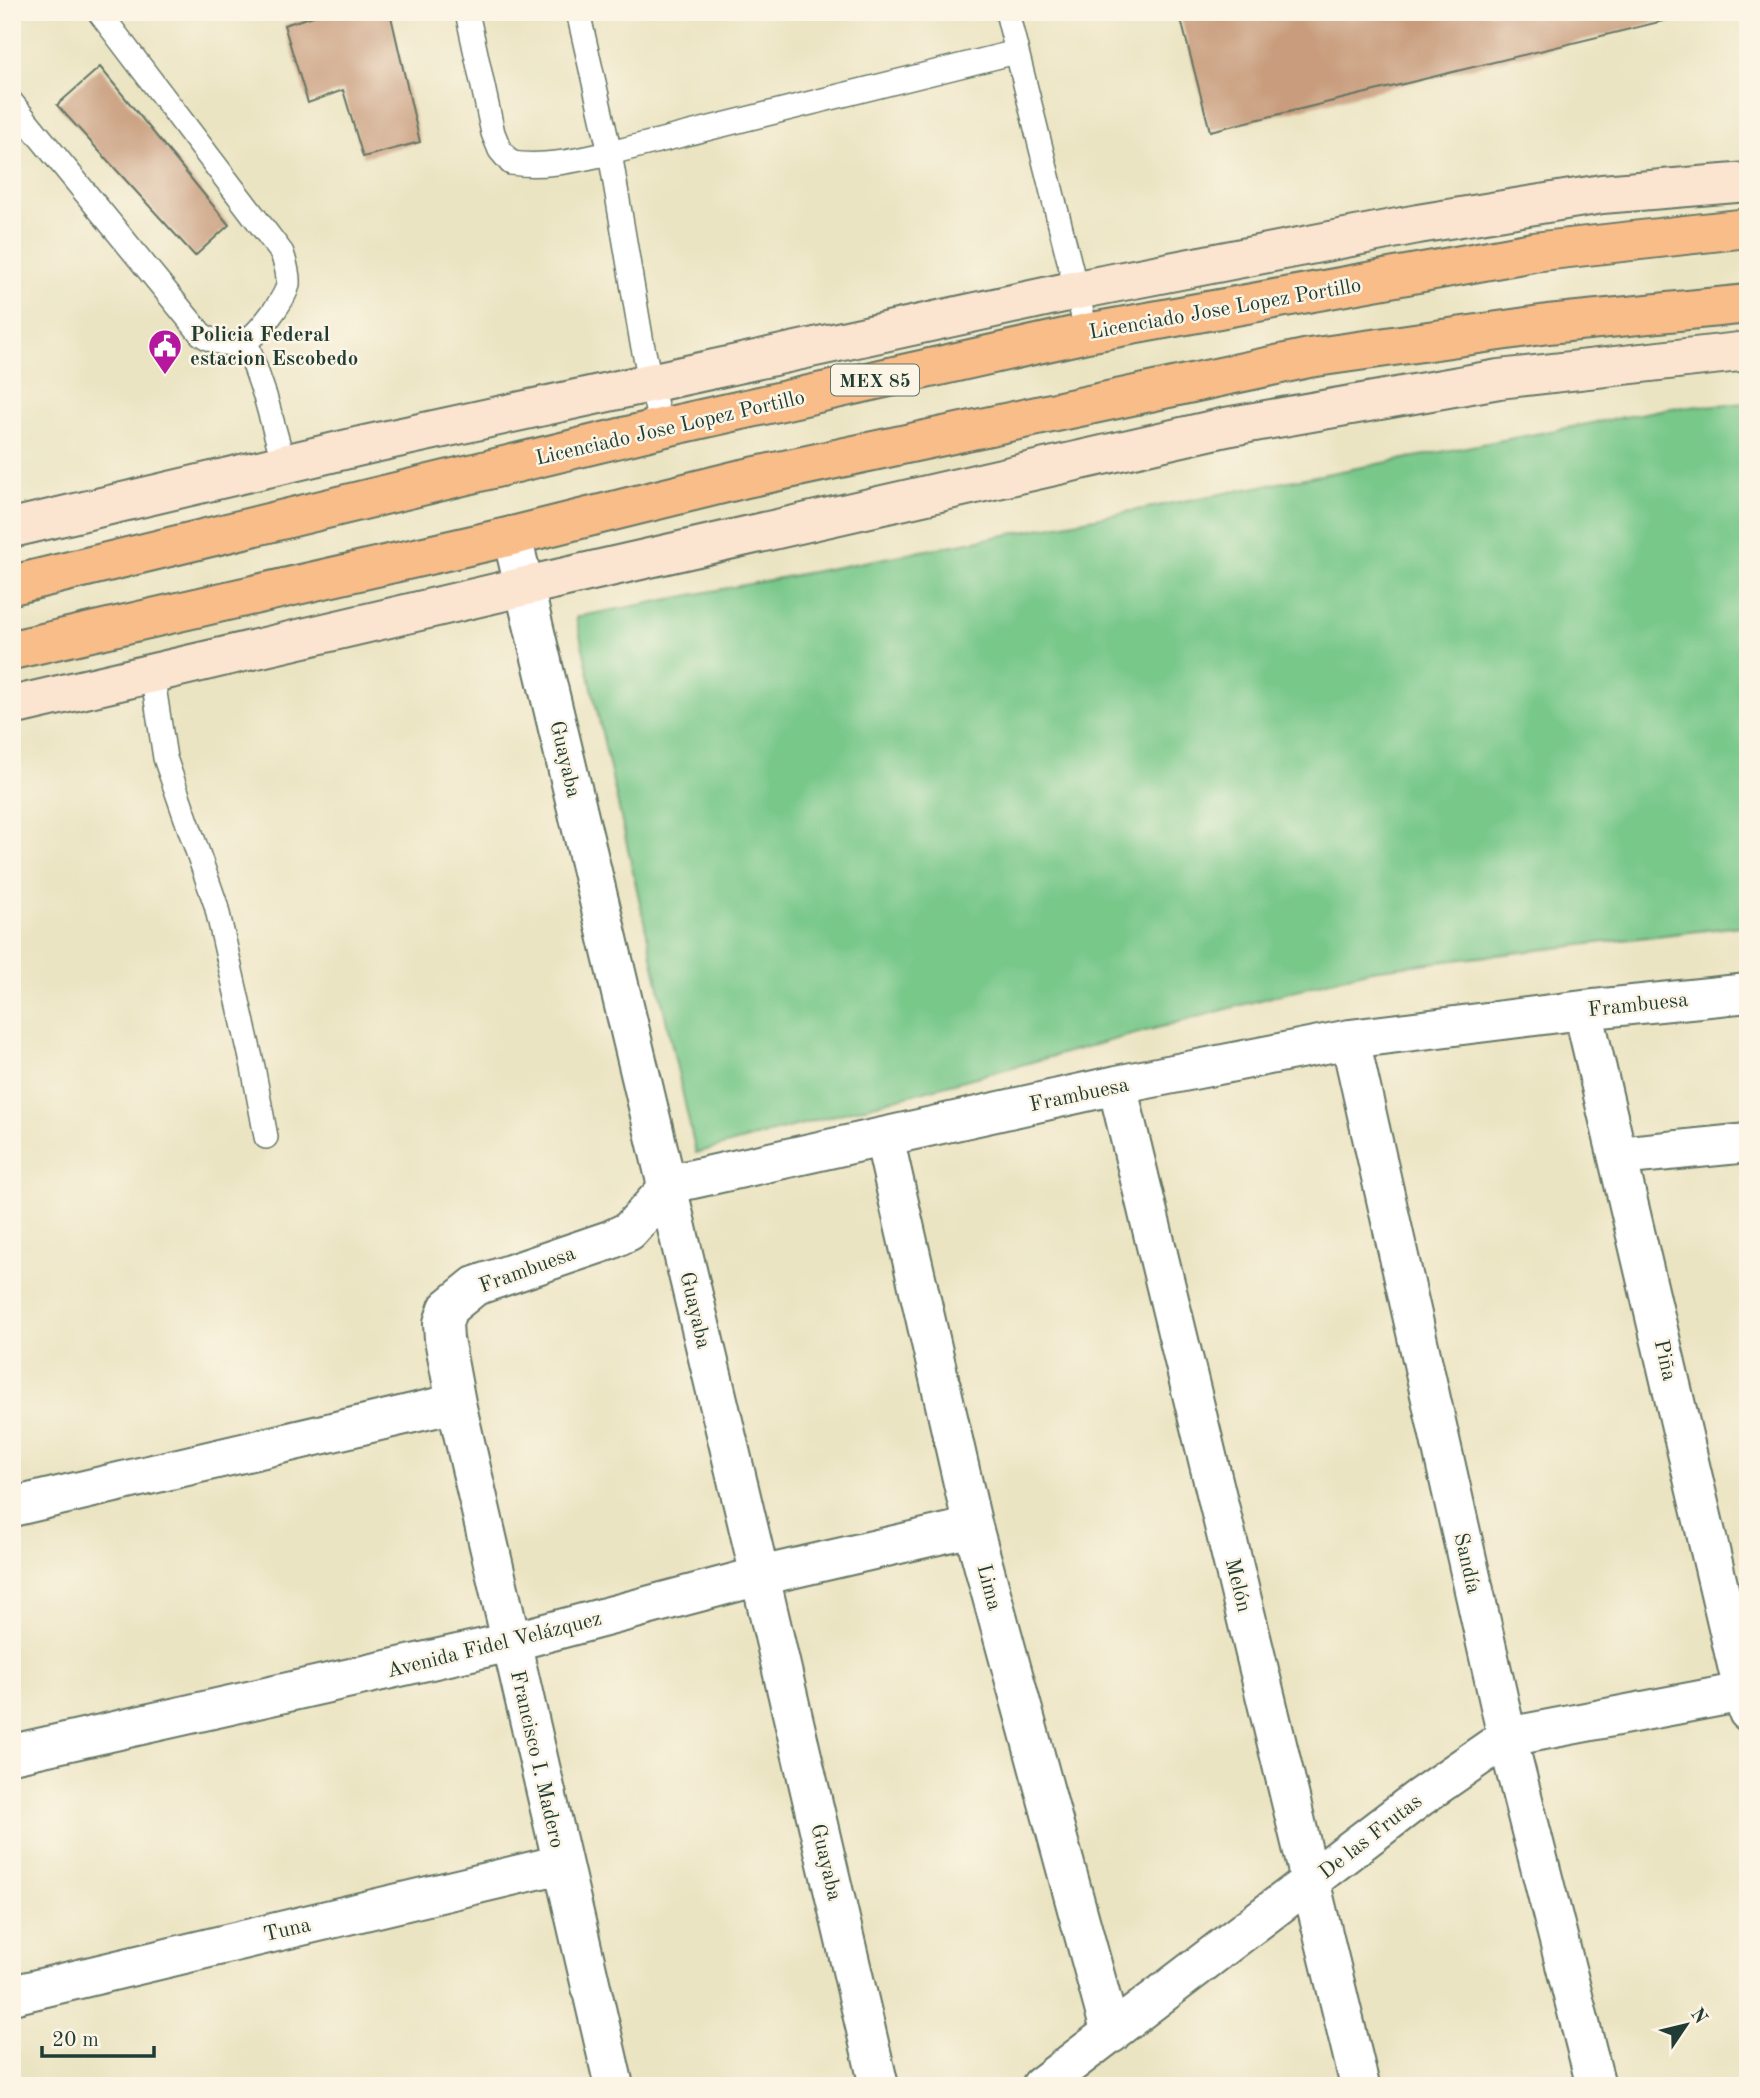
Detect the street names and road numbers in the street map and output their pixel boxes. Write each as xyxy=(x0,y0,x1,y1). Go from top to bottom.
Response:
street label: Licenciado Jose Lopez Portillo xyxy=(1088,275,1363,344)
road number: MEX 85 xyxy=(831,364,919,396)
street label: Licenciado Jose Lopez Portillo xyxy=(534,387,807,470)
street label: Guayaba xyxy=(545,719,584,800)
street label: Frambuesa xyxy=(1587,990,1689,1021)
street label: Frambuesa xyxy=(1028,1075,1131,1116)
street label: Frambuesa xyxy=(476,1243,579,1298)
street label: Guayaba xyxy=(675,1270,714,1351)
street label: Piña xyxy=(1650,1338,1679,1383)
street label: Sandía xyxy=(1449,1531,1484,1596)
street label: Melón xyxy=(1221,1556,1254,1614)
street label: Lima xyxy=(972,1562,1005,1613)
street label: Avenida Fidel Velázquez xyxy=(385,1609,604,1682)
street label: Francisco I. Madero xyxy=(506,1669,567,1850)
street label: De las Frutas xyxy=(1316,1791,1426,1884)
street label: Guayaba xyxy=(806,1822,845,1903)
street label: Tuna xyxy=(262,1915,313,1946)

